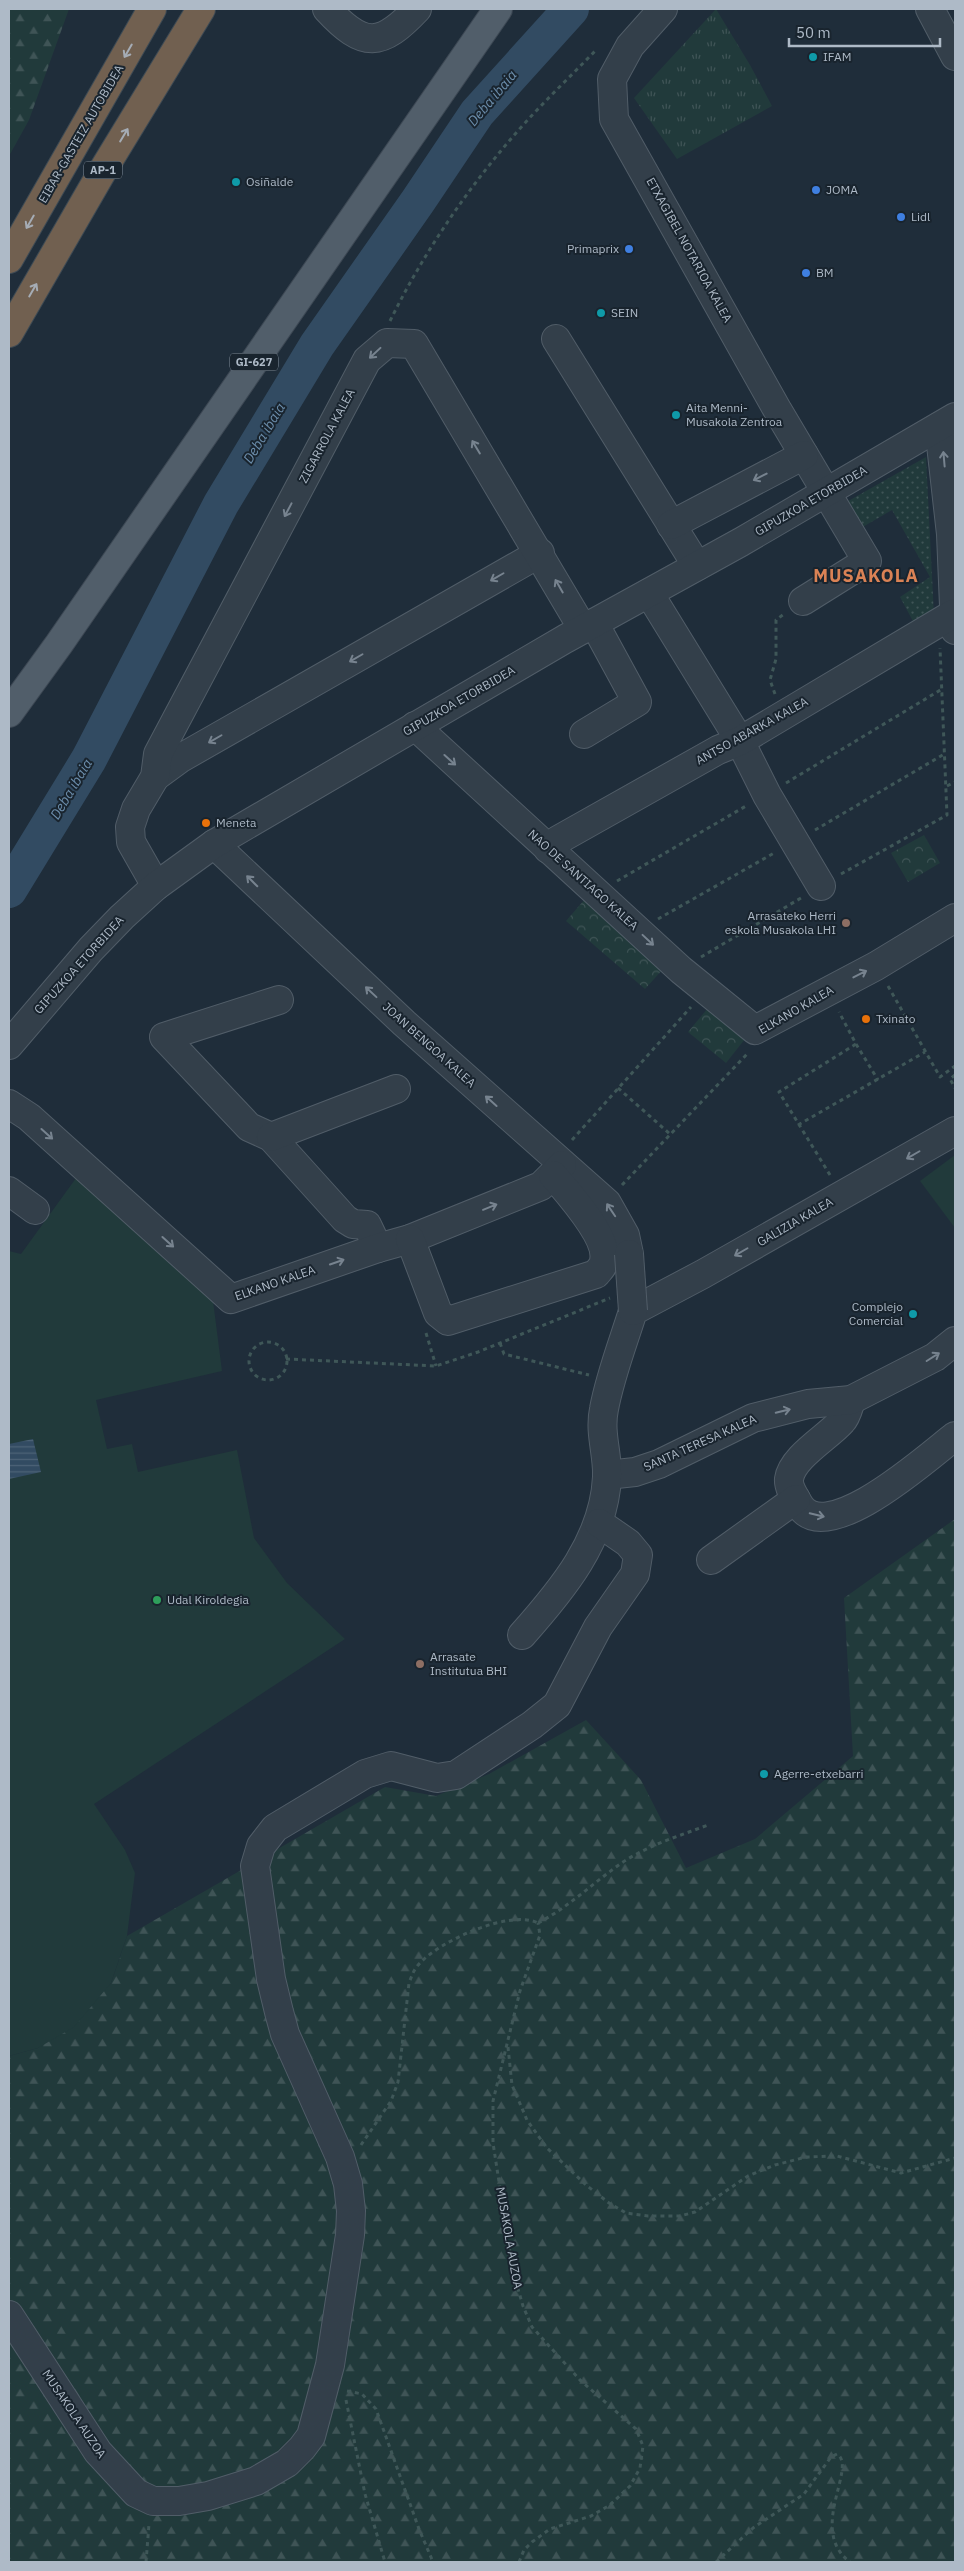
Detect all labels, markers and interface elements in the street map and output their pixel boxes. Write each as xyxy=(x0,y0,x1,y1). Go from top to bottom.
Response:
scale bar xyxy=(789,15,940,47)
text: 50 m xyxy=(796,23,831,42)
one-way arrow xyxy=(123,43,132,58)
place label: IFAM xyxy=(823,49,851,64)
marker: IFAM xyxy=(807,51,819,63)
street label: EIBAR-GASTEIZ AUTOBIDEA xyxy=(35,62,126,206)
water label: Deba ibaia xyxy=(463,66,521,130)
one-way arrow xyxy=(120,129,130,143)
road number: AP-1 xyxy=(84,162,122,178)
place label: Osiñalde xyxy=(246,174,294,189)
street label: ETXAGIBEL NOTARIOA KALEA xyxy=(643,175,736,325)
marker: Osiñalde xyxy=(230,176,242,188)
place label: JOMA xyxy=(826,182,858,197)
marker: JOMA xyxy=(810,184,822,196)
place label: Lidl xyxy=(911,209,930,224)
marker: Lidl xyxy=(895,211,907,223)
one-way arrow xyxy=(24,215,34,229)
place label: Primaprix xyxy=(567,241,619,256)
marker: Primaprix xyxy=(623,243,635,255)
place label: BM xyxy=(816,265,834,280)
marker: BM xyxy=(800,267,812,279)
one-way arrow xyxy=(29,284,39,298)
place label: SEIN xyxy=(611,305,638,320)
marker: SEIN xyxy=(595,307,607,319)
one-way arrow xyxy=(368,347,381,359)
road number: GI-627 xyxy=(230,354,278,371)
street label: ZIGARROLA KALEA xyxy=(295,386,358,485)
water label: Deba ibaia xyxy=(239,399,289,467)
place label: Aita Menni- Musakola Zentroa xyxy=(686,400,783,429)
marker: Aita Menni- Musakola Zentroa xyxy=(670,409,682,421)
one-way arrow xyxy=(470,440,480,454)
one-way arrow xyxy=(939,451,949,467)
street label: GIPUZKOA ETORBIDEA xyxy=(752,462,870,539)
one-way arrow xyxy=(753,472,768,482)
one-way arrow xyxy=(283,502,293,517)
district label: MUSAKOLA xyxy=(813,564,919,587)
one-way arrow xyxy=(490,572,505,582)
one-way arrow xyxy=(553,580,563,594)
one-way arrow xyxy=(349,653,364,663)
street label: GIPUZKOA ETORBIDEA xyxy=(400,662,518,739)
street label: ANTSO ABARKA KALEA xyxy=(693,693,811,768)
one-way arrow xyxy=(209,734,223,744)
one-way arrow xyxy=(444,754,457,766)
water label: Deba ibaia xyxy=(46,755,96,823)
place label: Meneta xyxy=(216,815,257,830)
marker: Meneta xyxy=(200,817,212,829)
street label: NAO DE SANTIAGO KALEA xyxy=(525,826,642,933)
one-way arrow xyxy=(246,875,258,887)
place label: Arrasateko Herri eskola Musakola LHI xyxy=(725,908,836,937)
street label: GIPUZKOA ETORBIDEA xyxy=(31,912,127,1017)
marker: Arrasateko Herri eskola Musakola LHI xyxy=(840,917,852,929)
one-way arrow xyxy=(642,934,655,945)
one-way arrow xyxy=(852,969,867,978)
street label: ELKANO KALEA xyxy=(756,982,836,1037)
one-way arrow xyxy=(364,986,377,997)
street label: JOAN BENGOA KALEA xyxy=(380,999,479,1091)
place label: Txinato xyxy=(876,1011,916,1026)
marker: Txinato xyxy=(860,1013,872,1025)
one-way arrow xyxy=(485,1095,498,1107)
one-way arrow xyxy=(41,1128,54,1139)
one-way arrow xyxy=(906,1151,921,1160)
street label: GALIZIA KALEA xyxy=(754,1194,836,1249)
one-way arrow xyxy=(482,1201,497,1210)
one-way arrow xyxy=(606,1203,616,1217)
one-way arrow xyxy=(161,1236,174,1248)
one-way arrow xyxy=(735,1248,749,1258)
one-way arrow xyxy=(329,1257,344,1266)
street label: ELKANO KALEA xyxy=(233,1262,317,1303)
place label: Complejo Comercial xyxy=(849,1299,903,1328)
marker: Complejo Comercial xyxy=(907,1308,919,1320)
one-way arrow xyxy=(926,1351,940,1361)
one-way arrow xyxy=(774,1405,790,1415)
street label: SANTA TERESA KALEA xyxy=(641,1411,759,1474)
one-way arrow xyxy=(809,1511,825,1520)
place label: Udal Kiroldegia xyxy=(167,1592,249,1607)
marker: Udal Kiroldegia xyxy=(151,1594,163,1606)
place label: Arrasate Institutua BHI xyxy=(430,1649,507,1678)
marker: Arrasate Institutua BHI xyxy=(414,1658,426,1670)
place label: Agerre-etxebarri xyxy=(774,1766,863,1781)
marker: Agerre-etxebarri xyxy=(758,1768,770,1780)
street label: MUSAKOLA AUZOA xyxy=(493,2186,526,2291)
street label: MUSAKOLA AUZOA xyxy=(39,2367,110,2461)

